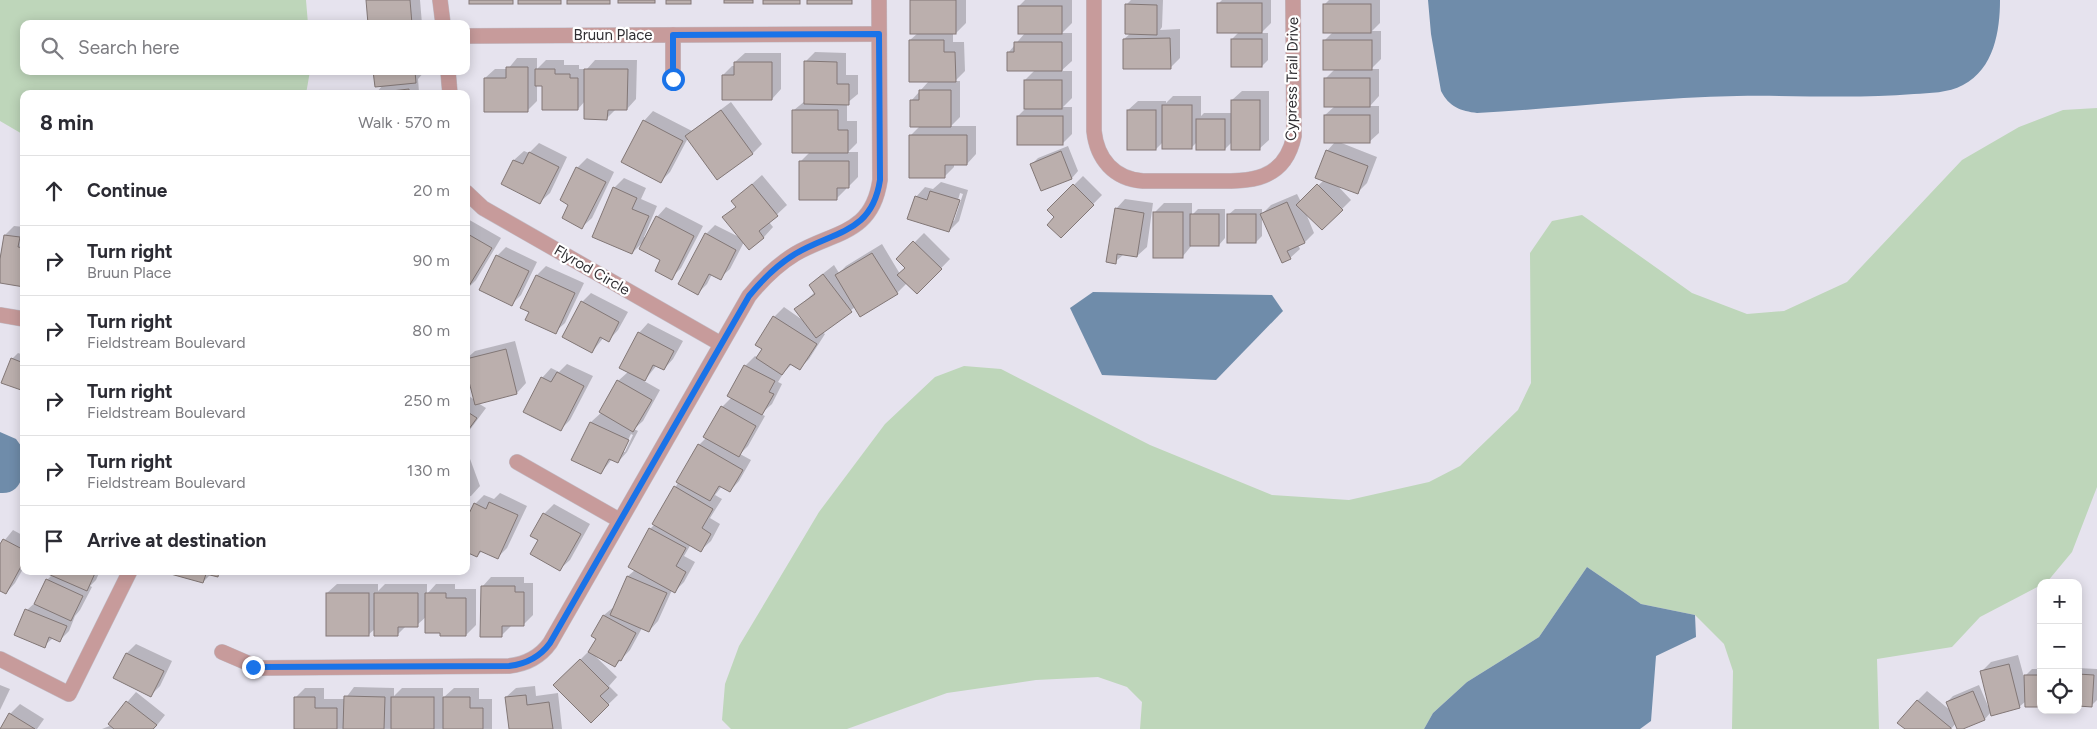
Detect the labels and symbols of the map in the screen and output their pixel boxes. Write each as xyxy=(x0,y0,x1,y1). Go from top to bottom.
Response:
street label: Cypress Trail Drive xyxy=(1282,17,1302,141)
street label: Bruun Place xyxy=(574,26,653,44)
route start xyxy=(662,68,685,91)
street label: Flyrod Circle xyxy=(551,241,633,299)
route end xyxy=(242,656,265,679)

